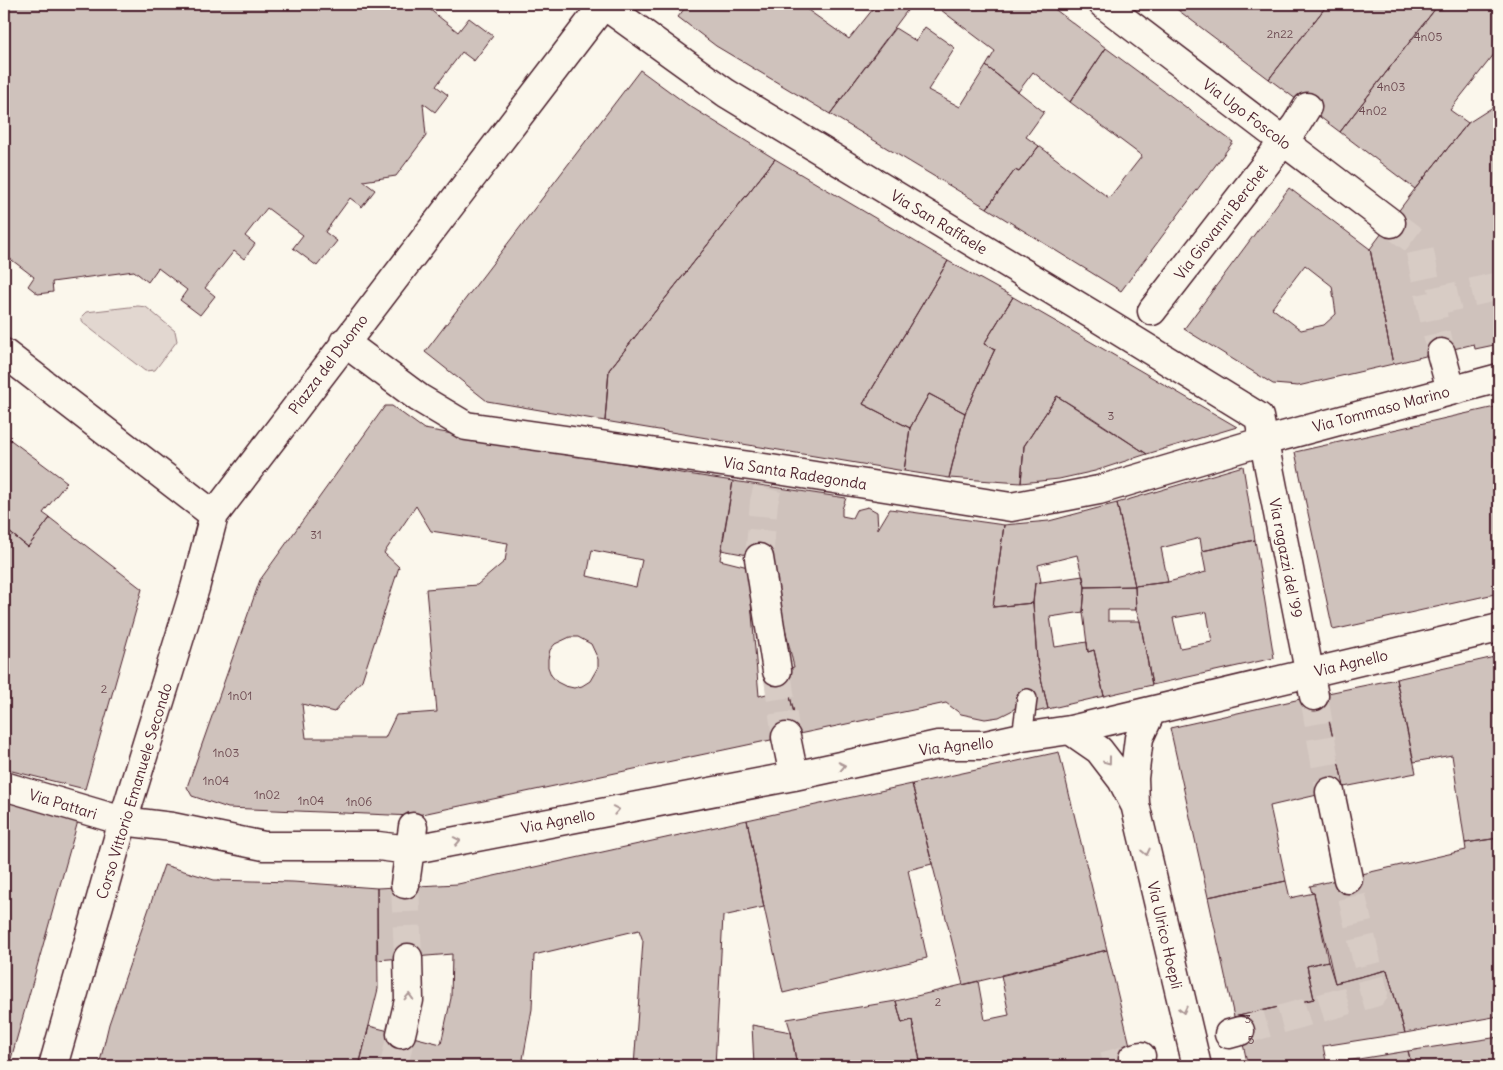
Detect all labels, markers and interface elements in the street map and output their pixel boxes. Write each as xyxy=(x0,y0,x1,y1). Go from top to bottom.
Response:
house number: 2n22 xyxy=(1267,26,1294,41)
house number: 4n05 xyxy=(1414,29,1442,44)
street label: Via Ugo Foscolo xyxy=(1199,74,1295,154)
house number: 4n03 xyxy=(1377,79,1405,94)
house number: 4n02 xyxy=(1359,103,1388,118)
street label: Via Giovanni Berchet xyxy=(1170,161,1272,283)
street label: Via San Raffaele xyxy=(887,186,991,258)
street label: Piazza del Duomo xyxy=(284,310,372,418)
street label: Via Tommaso Marino xyxy=(1310,382,1452,436)
house number: 3 xyxy=(1108,408,1115,423)
street label: Via Santa Radegonda xyxy=(722,452,869,494)
street label: Via ragazzi del '99 xyxy=(1265,497,1307,619)
house number: 31 xyxy=(310,527,322,542)
street label: Via Agnello xyxy=(1312,645,1390,681)
street label: Corso Vittorio Emanuele Secondo xyxy=(92,681,176,901)
house number: 2 xyxy=(101,681,108,696)
house number: 1n01 xyxy=(228,688,252,703)
street label: Via Agnello xyxy=(918,733,994,759)
house number: 1n03 xyxy=(213,745,239,760)
one-way arrow xyxy=(1102,755,1110,764)
one-way arrow xyxy=(837,761,846,771)
house number: 1n04 xyxy=(203,773,229,788)
street label: Via Pattari xyxy=(27,785,99,823)
house number: 1n02 xyxy=(254,787,281,802)
house number: 1n04 xyxy=(298,793,324,808)
house number: 1n06 xyxy=(346,794,372,809)
street label: Via Agnello xyxy=(519,805,597,837)
one-way arrow xyxy=(612,805,621,816)
one-way arrow xyxy=(452,836,461,847)
one-way arrow xyxy=(1140,847,1151,856)
street label: Via Ulrico Hoepli xyxy=(1143,879,1187,991)
one-way arrow xyxy=(403,992,414,1000)
house number: 2 xyxy=(935,994,942,1009)
one-way arrow xyxy=(1177,1006,1188,1015)
house number: 3 xyxy=(1245,1011,1252,1026)
house number: 5 xyxy=(1248,1032,1255,1047)

